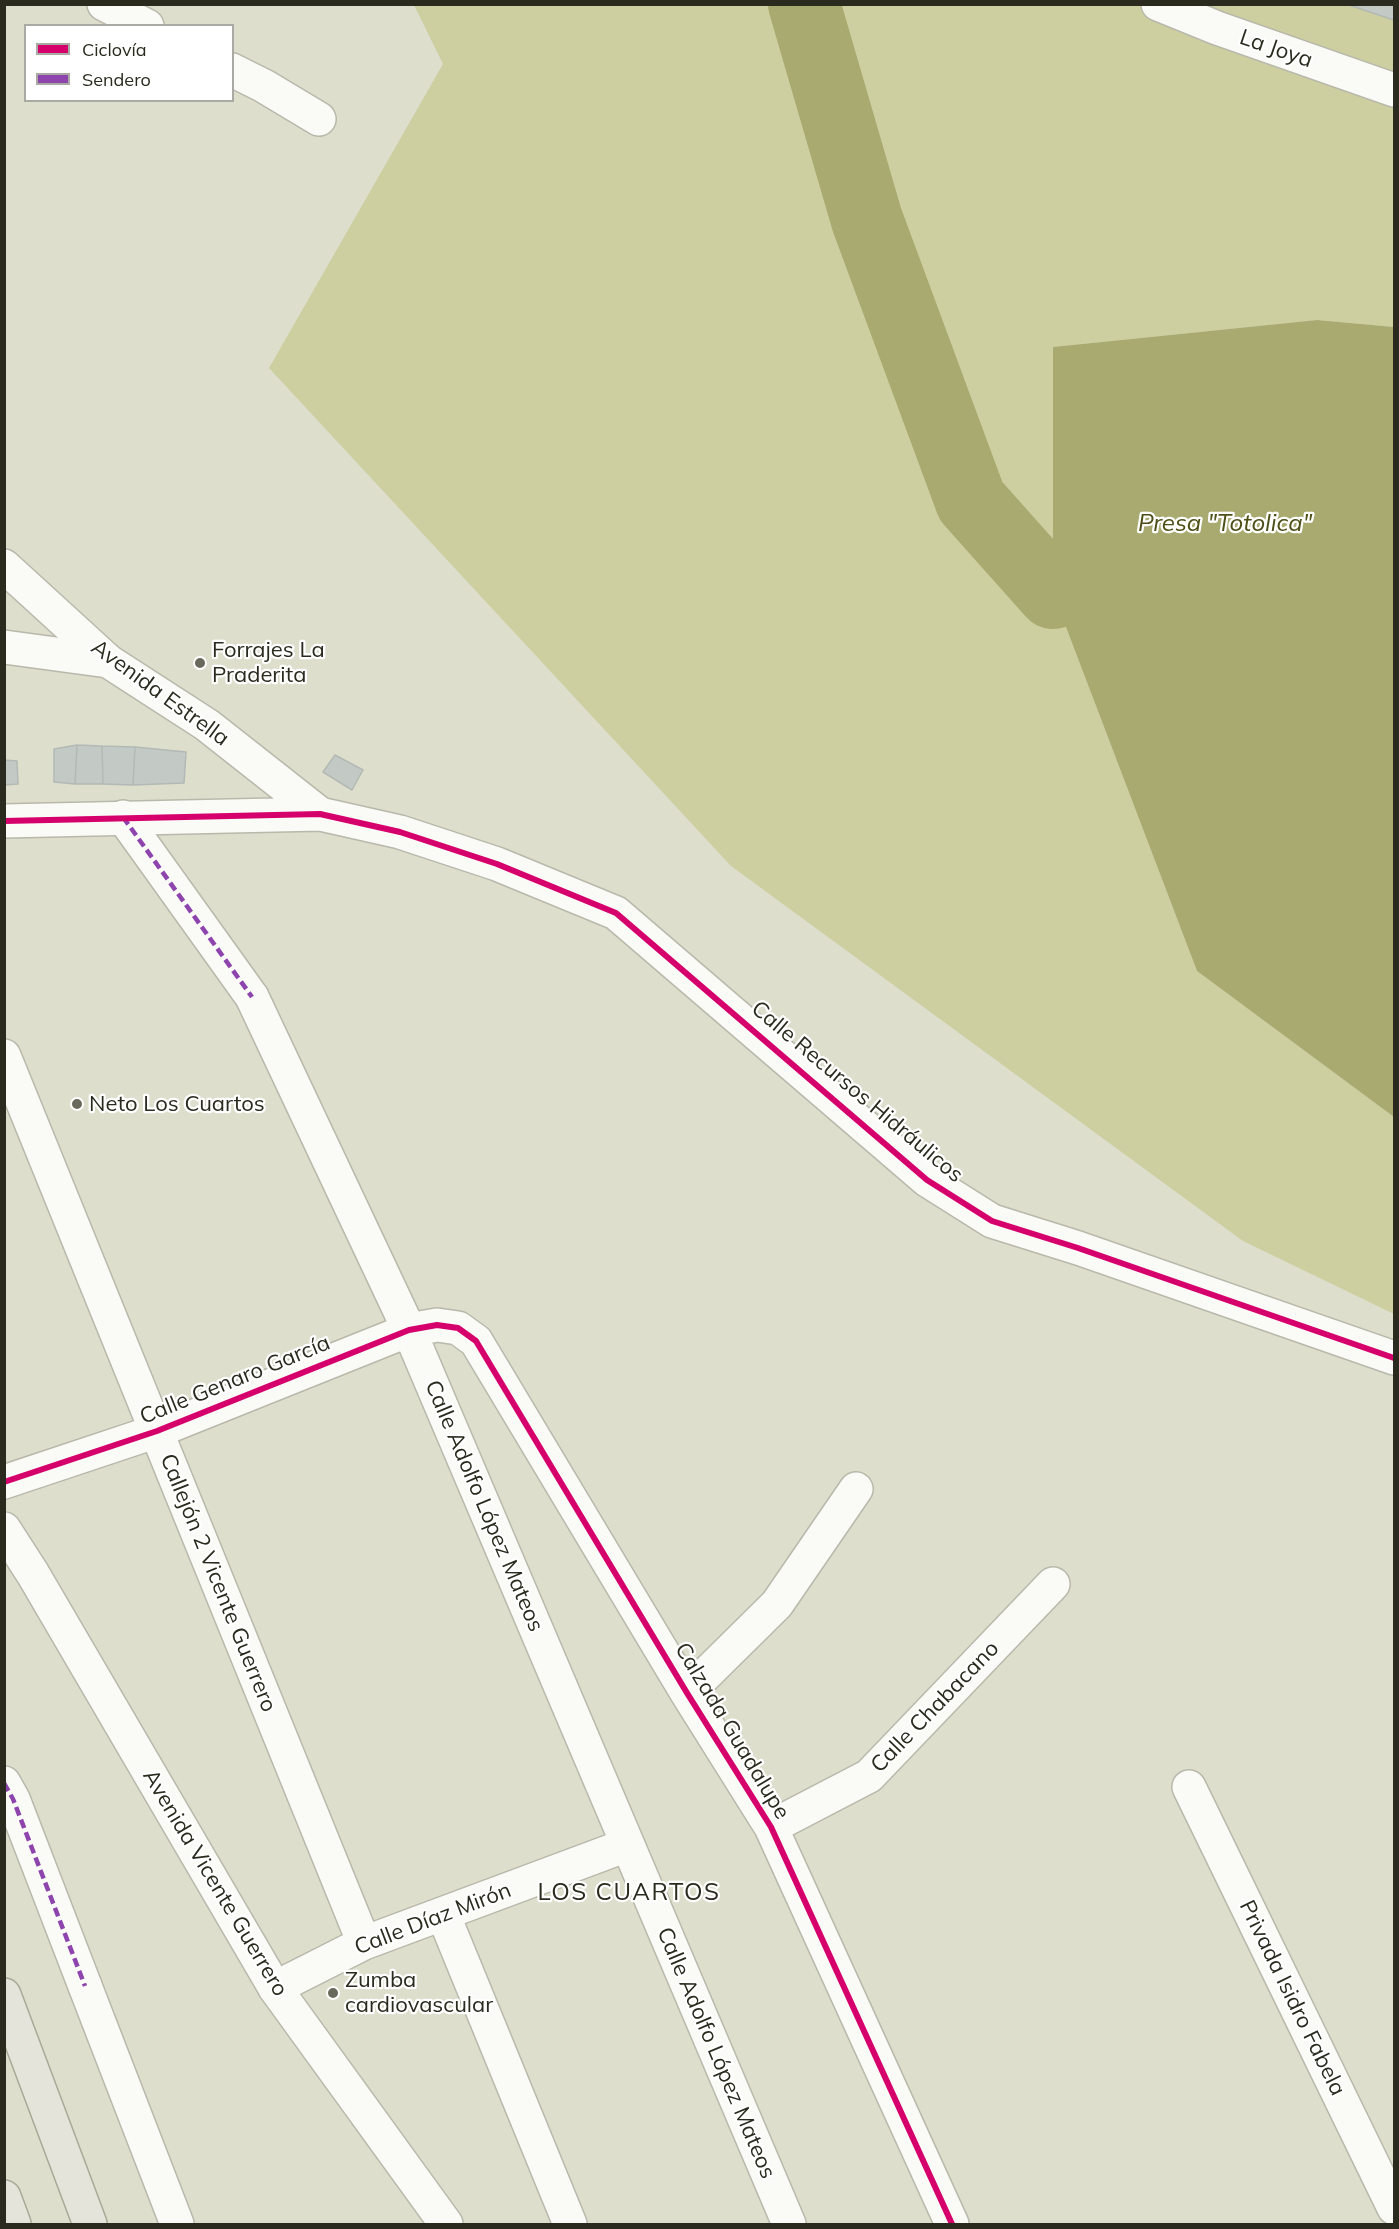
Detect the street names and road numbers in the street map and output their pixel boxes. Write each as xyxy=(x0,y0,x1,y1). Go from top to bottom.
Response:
street label: La Joya xyxy=(1236,24,1316,74)
street label: Avenida Estrella xyxy=(86,634,234,752)
street label: Calle Recursos Hidráulicos xyxy=(746,996,968,1188)
street label: Calle Genaro García xyxy=(136,1330,334,1430)
street label: Calle Adolfo López Mateos xyxy=(419,1376,549,1636)
street label: Callejón 2 Vicente Guerrero xyxy=(154,1450,282,1716)
street label: Calle Chabacano xyxy=(865,1636,1005,1778)
street label: Calzada Guadalupe xyxy=(669,1638,795,1824)
street label: Avenida Vicente Guerrero xyxy=(137,1765,293,2001)
street label: Calle Díaz Mirón xyxy=(351,1877,515,1961)
street label: Privada Isidro Fabela xyxy=(1233,1896,1351,2100)
street label: Calle Adolfo López Mateos xyxy=(651,1923,781,2183)

